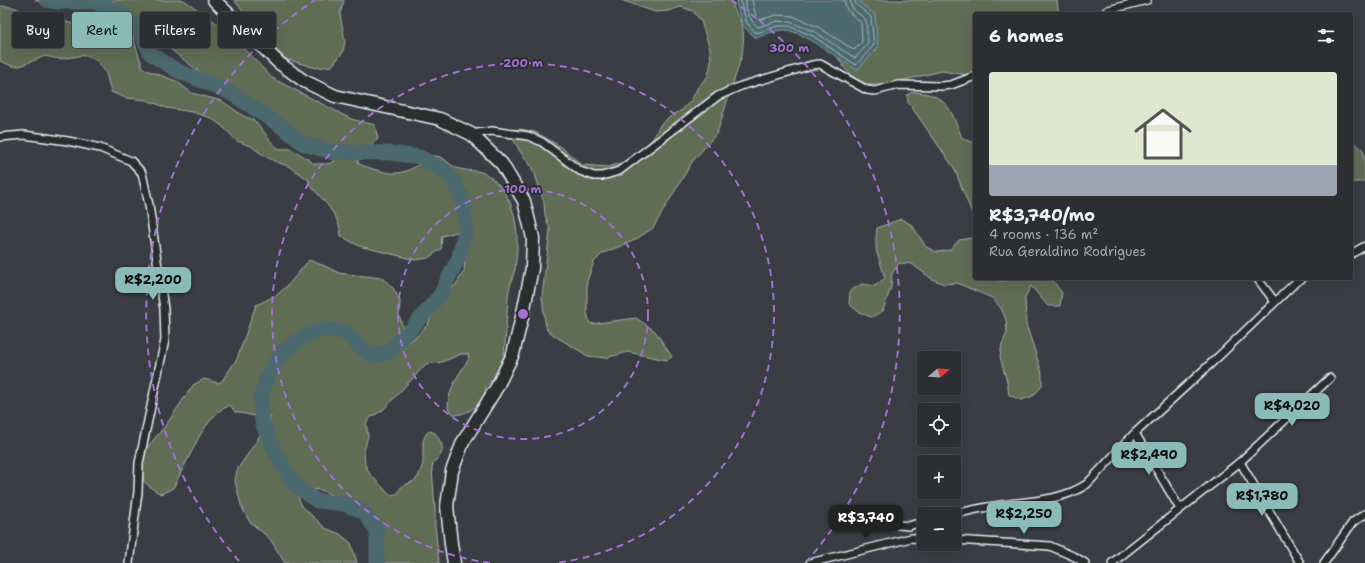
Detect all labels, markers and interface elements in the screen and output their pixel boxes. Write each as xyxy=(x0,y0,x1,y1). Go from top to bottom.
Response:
chip: Buy xyxy=(12,12,64,48)
chip: Rent xyxy=(72,12,132,48)
chip: Filters xyxy=(140,12,210,48)
chip: New xyxy=(218,12,276,48)
text: 6 homes xyxy=(989,25,1064,47)
icon: filters xyxy=(1315,25,1337,47)
text: 300 m xyxy=(769,40,809,56)
text: 200 m xyxy=(503,55,543,71)
icon: home xyxy=(1127,98,1199,170)
text: 100 m xyxy=(505,181,542,197)
text: R$3,740/mo xyxy=(989,204,1095,226)
text: 4 rooms · 136 m² xyxy=(989,226,1098,243)
text: Rua Geraldino Rodrigues xyxy=(989,243,1146,260)
pin: R$2,200 xyxy=(116,267,190,301)
text: R$2,200 xyxy=(124,271,182,288)
centre of rings xyxy=(516,307,530,321)
north arrow xyxy=(917,351,961,395)
map controls xyxy=(917,351,961,551)
pin: R$4,020 xyxy=(1255,393,1329,427)
text: R$4,020 xyxy=(1264,397,1320,414)
button: locate xyxy=(917,403,961,447)
pin: R$2,490 xyxy=(1112,442,1186,476)
text: R$2,490 xyxy=(1121,446,1177,463)
button: + xyxy=(917,455,961,499)
pin: R$1,780 xyxy=(1225,483,1299,517)
text: R$1,780 xyxy=(1236,487,1288,504)
pin: R$2,250 xyxy=(987,501,1061,535)
pin: R$3,740 xyxy=(829,505,903,539)
text: R$2,250 xyxy=(996,505,1052,522)
button: − xyxy=(917,507,961,551)
text: R$3,740 xyxy=(838,509,894,526)

